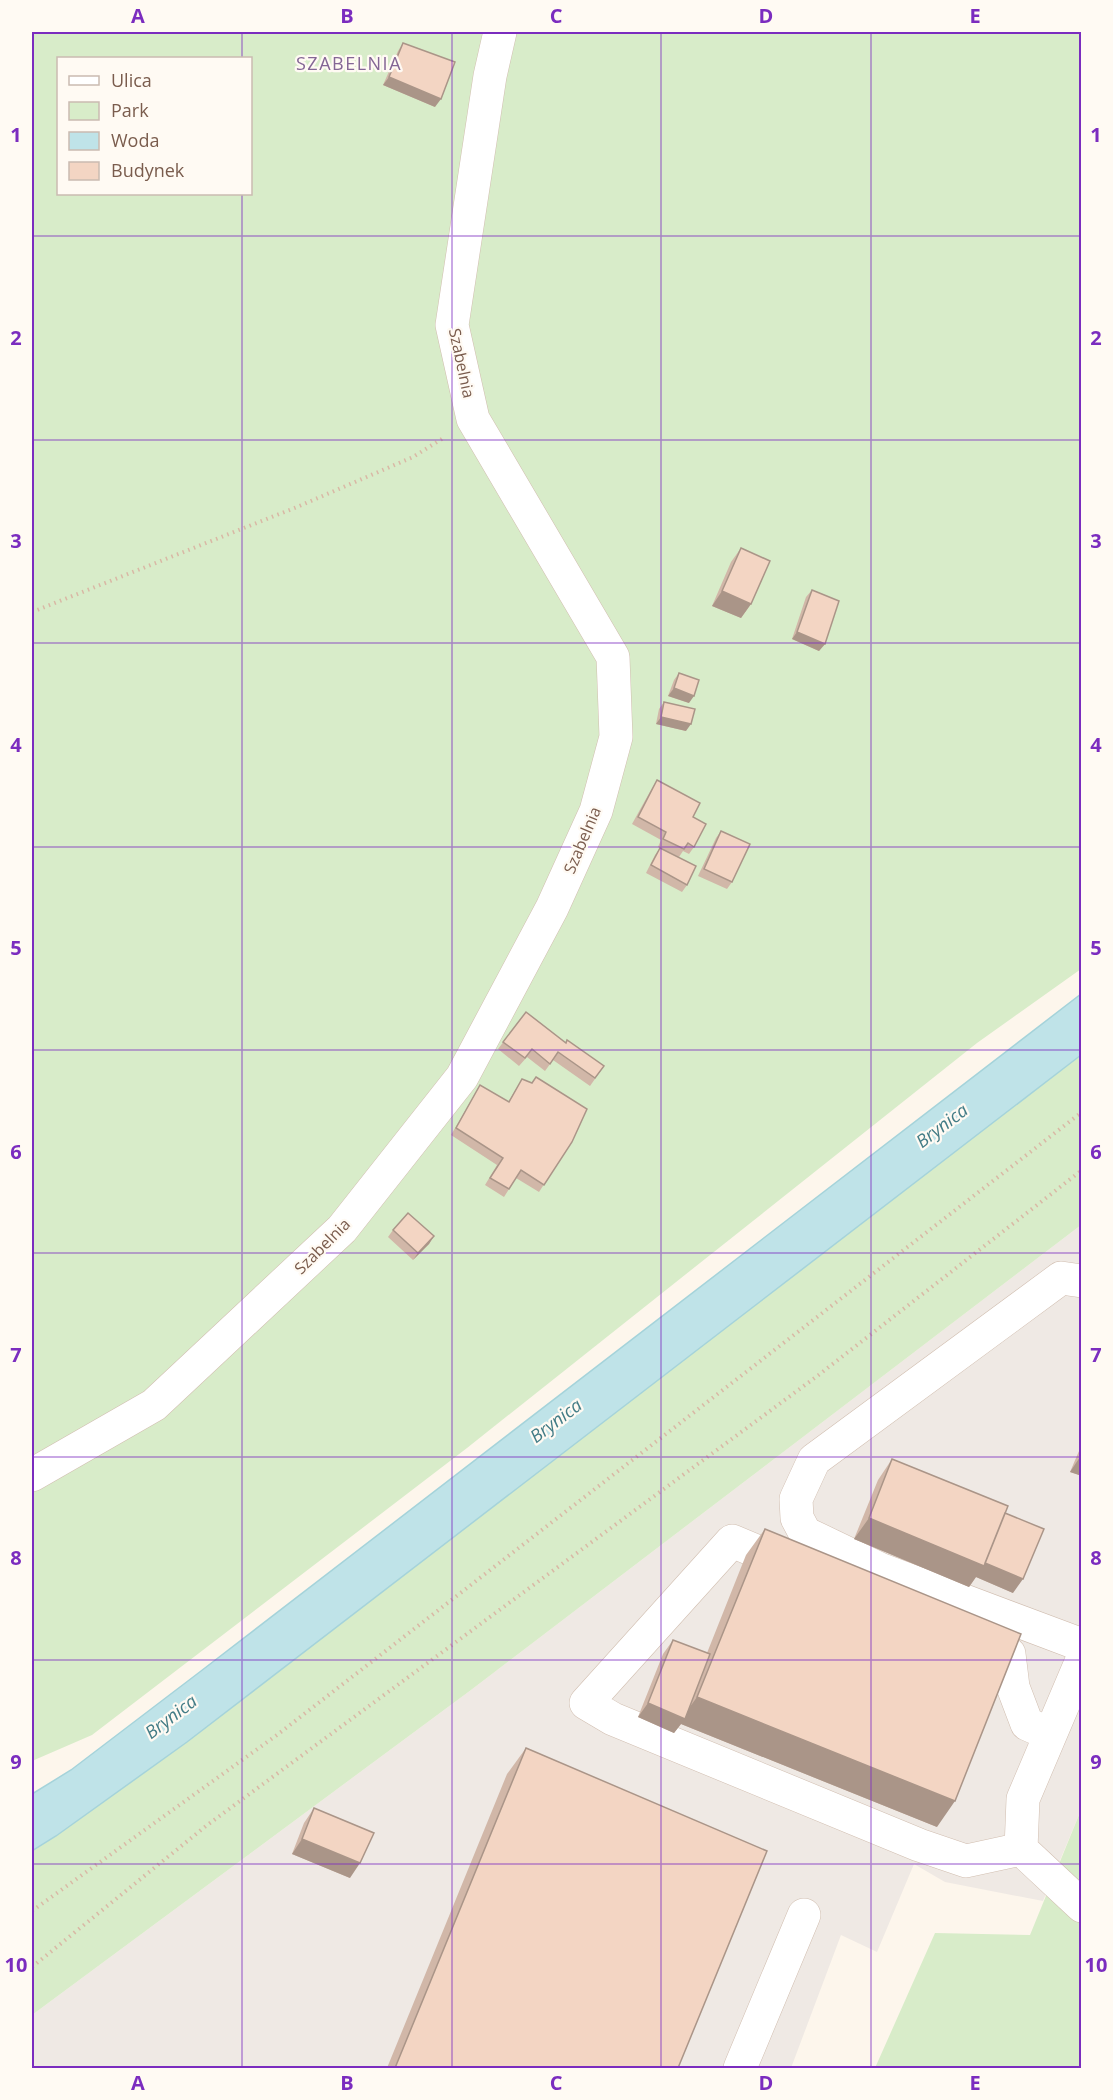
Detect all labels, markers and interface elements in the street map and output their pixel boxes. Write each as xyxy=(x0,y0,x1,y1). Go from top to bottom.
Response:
text: A xyxy=(131,2,145,29)
text: B xyxy=(340,2,354,29)
text: C xyxy=(550,2,563,29)
text: D xyxy=(759,2,773,29)
text: E xyxy=(969,2,981,29)
district label: SZABELNIA xyxy=(296,51,402,75)
legend xyxy=(57,57,252,195)
text: Ulica xyxy=(111,68,152,92)
text: Park xyxy=(111,98,149,122)
text: 1 xyxy=(10,121,22,148)
text: 1 xyxy=(1090,121,1102,148)
text: Woda xyxy=(111,128,159,152)
text: Budynek xyxy=(111,158,185,182)
text: 2 xyxy=(10,324,22,351)
text: 2 xyxy=(1090,324,1102,351)
street label: Szabelnia xyxy=(444,326,480,400)
text: 3 xyxy=(10,527,22,554)
text: 3 xyxy=(1090,527,1102,554)
text: 4 xyxy=(10,731,22,758)
text: 4 xyxy=(1090,731,1102,758)
street label: Szabelnia xyxy=(558,803,606,877)
text: 5 xyxy=(10,934,22,961)
text: 5 xyxy=(1090,934,1102,961)
water label: Brynica xyxy=(910,1098,972,1153)
text: 6 xyxy=(10,1138,22,1165)
text: 6 xyxy=(1090,1138,1102,1165)
street label: Szabelnia xyxy=(289,1213,355,1279)
text: 7 xyxy=(10,1341,22,1368)
text: 7 xyxy=(1090,1341,1102,1368)
water label: Brynica xyxy=(524,1393,586,1448)
text: 8 xyxy=(10,1544,22,1571)
text: 8 xyxy=(1090,1544,1102,1571)
water label: Brynica xyxy=(139,1689,201,1744)
text: 9 xyxy=(10,1748,22,1775)
text: 9 xyxy=(1090,1748,1102,1775)
text: 10 xyxy=(5,1951,27,1978)
text: 10 xyxy=(1085,1951,1107,1978)
text: A xyxy=(131,2069,145,2096)
text: B xyxy=(340,2069,354,2096)
text: C xyxy=(550,2069,563,2096)
text: D xyxy=(759,2069,773,2096)
text: E xyxy=(969,2069,981,2096)

